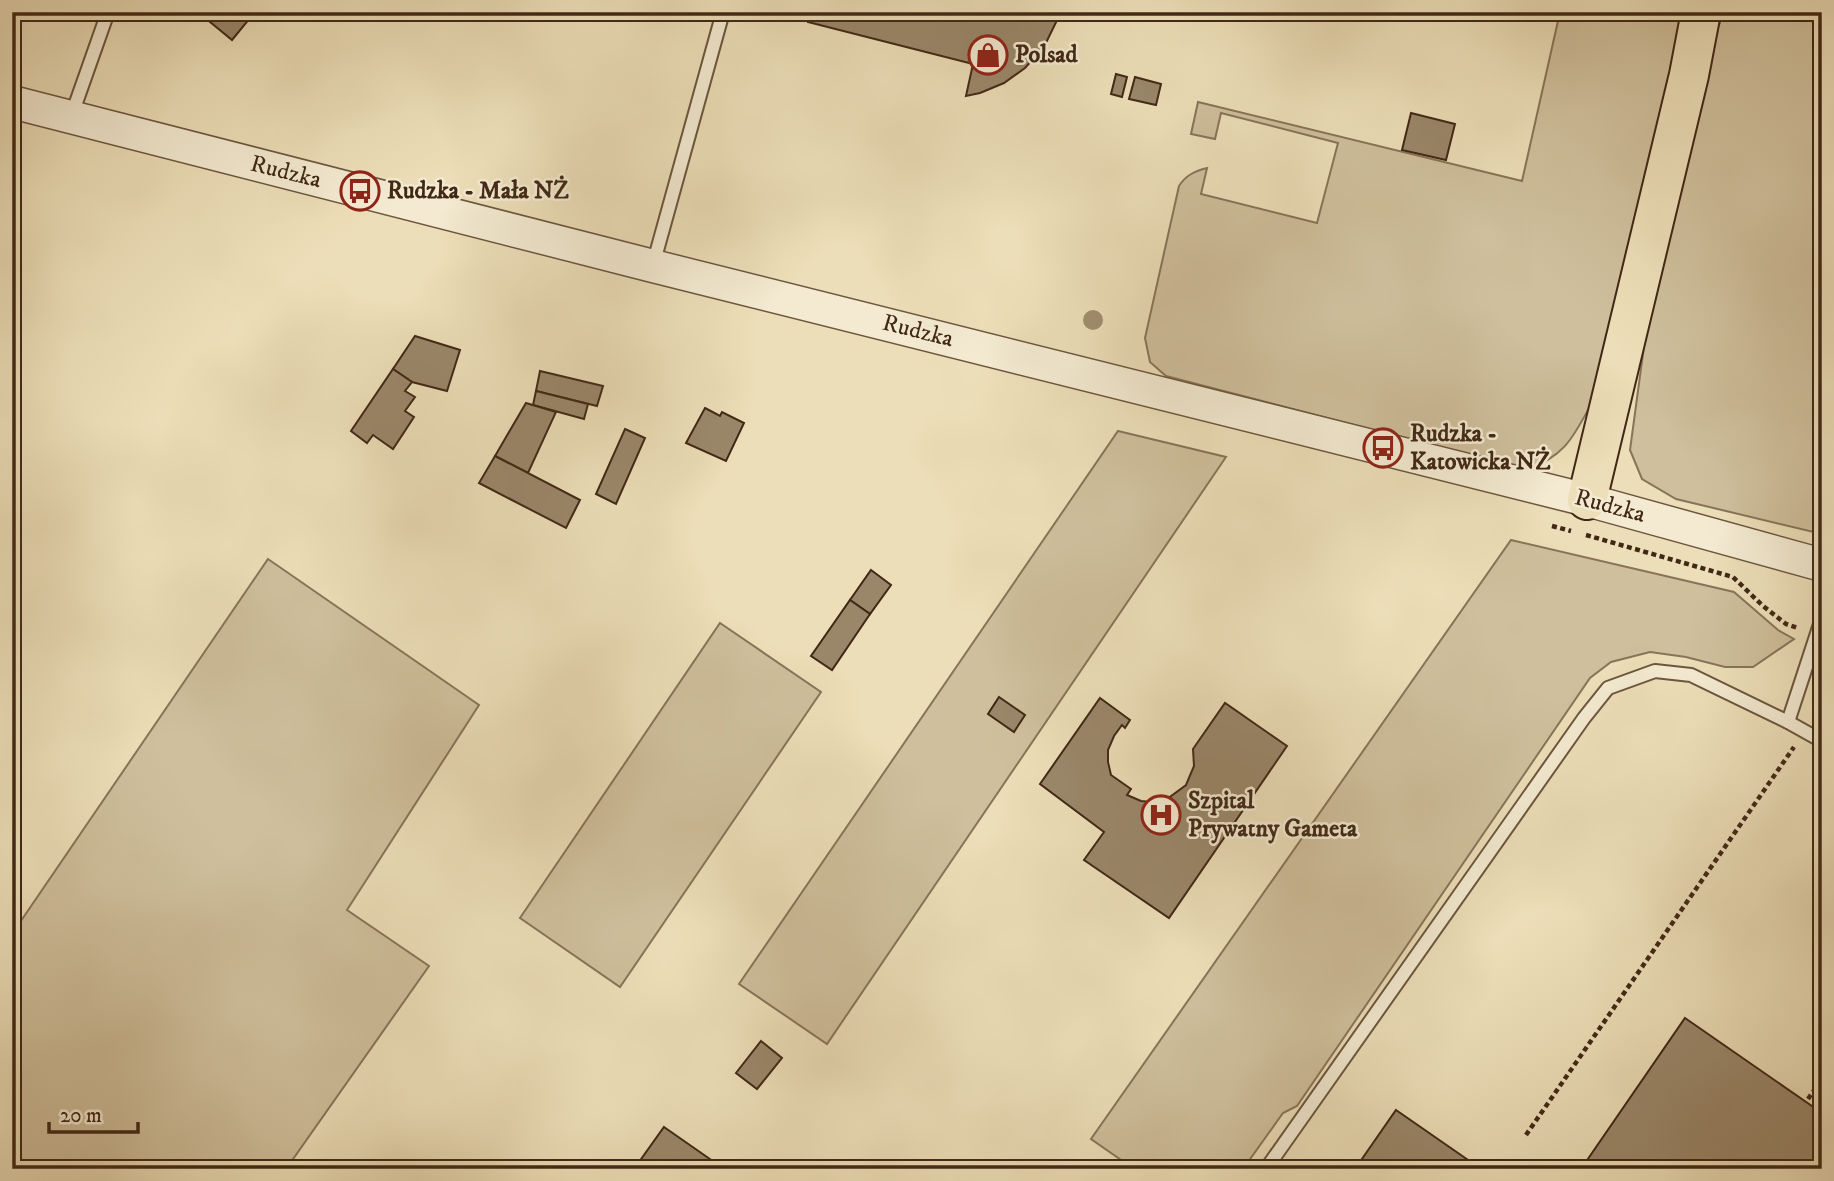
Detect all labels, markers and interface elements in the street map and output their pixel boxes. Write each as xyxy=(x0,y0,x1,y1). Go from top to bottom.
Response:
shop icon: Polsad xyxy=(967,34,1009,76)
place label: Polsad xyxy=(1015,40,1078,70)
street label: Rudzka xyxy=(247,149,325,195)
bus stop icon: Rudzka - Mała NŻ xyxy=(339,170,381,212)
place label: Rudzka - Mała NŻ xyxy=(387,175,569,206)
street label: Rudzka xyxy=(879,308,957,354)
place label: Rudzka - Katowicka NŻ xyxy=(1410,419,1551,477)
bus stop icon: Rudzka - Katowicka NŻ xyxy=(1362,427,1404,469)
street label: Rudzka xyxy=(1571,482,1649,530)
place label: Szpital Prywatny Gameta xyxy=(1188,786,1358,844)
hospital icon: Szpital Prywatny Gameta xyxy=(1140,794,1182,836)
scale bar xyxy=(49,1090,138,1134)
text: 20 m xyxy=(60,1103,102,1129)

